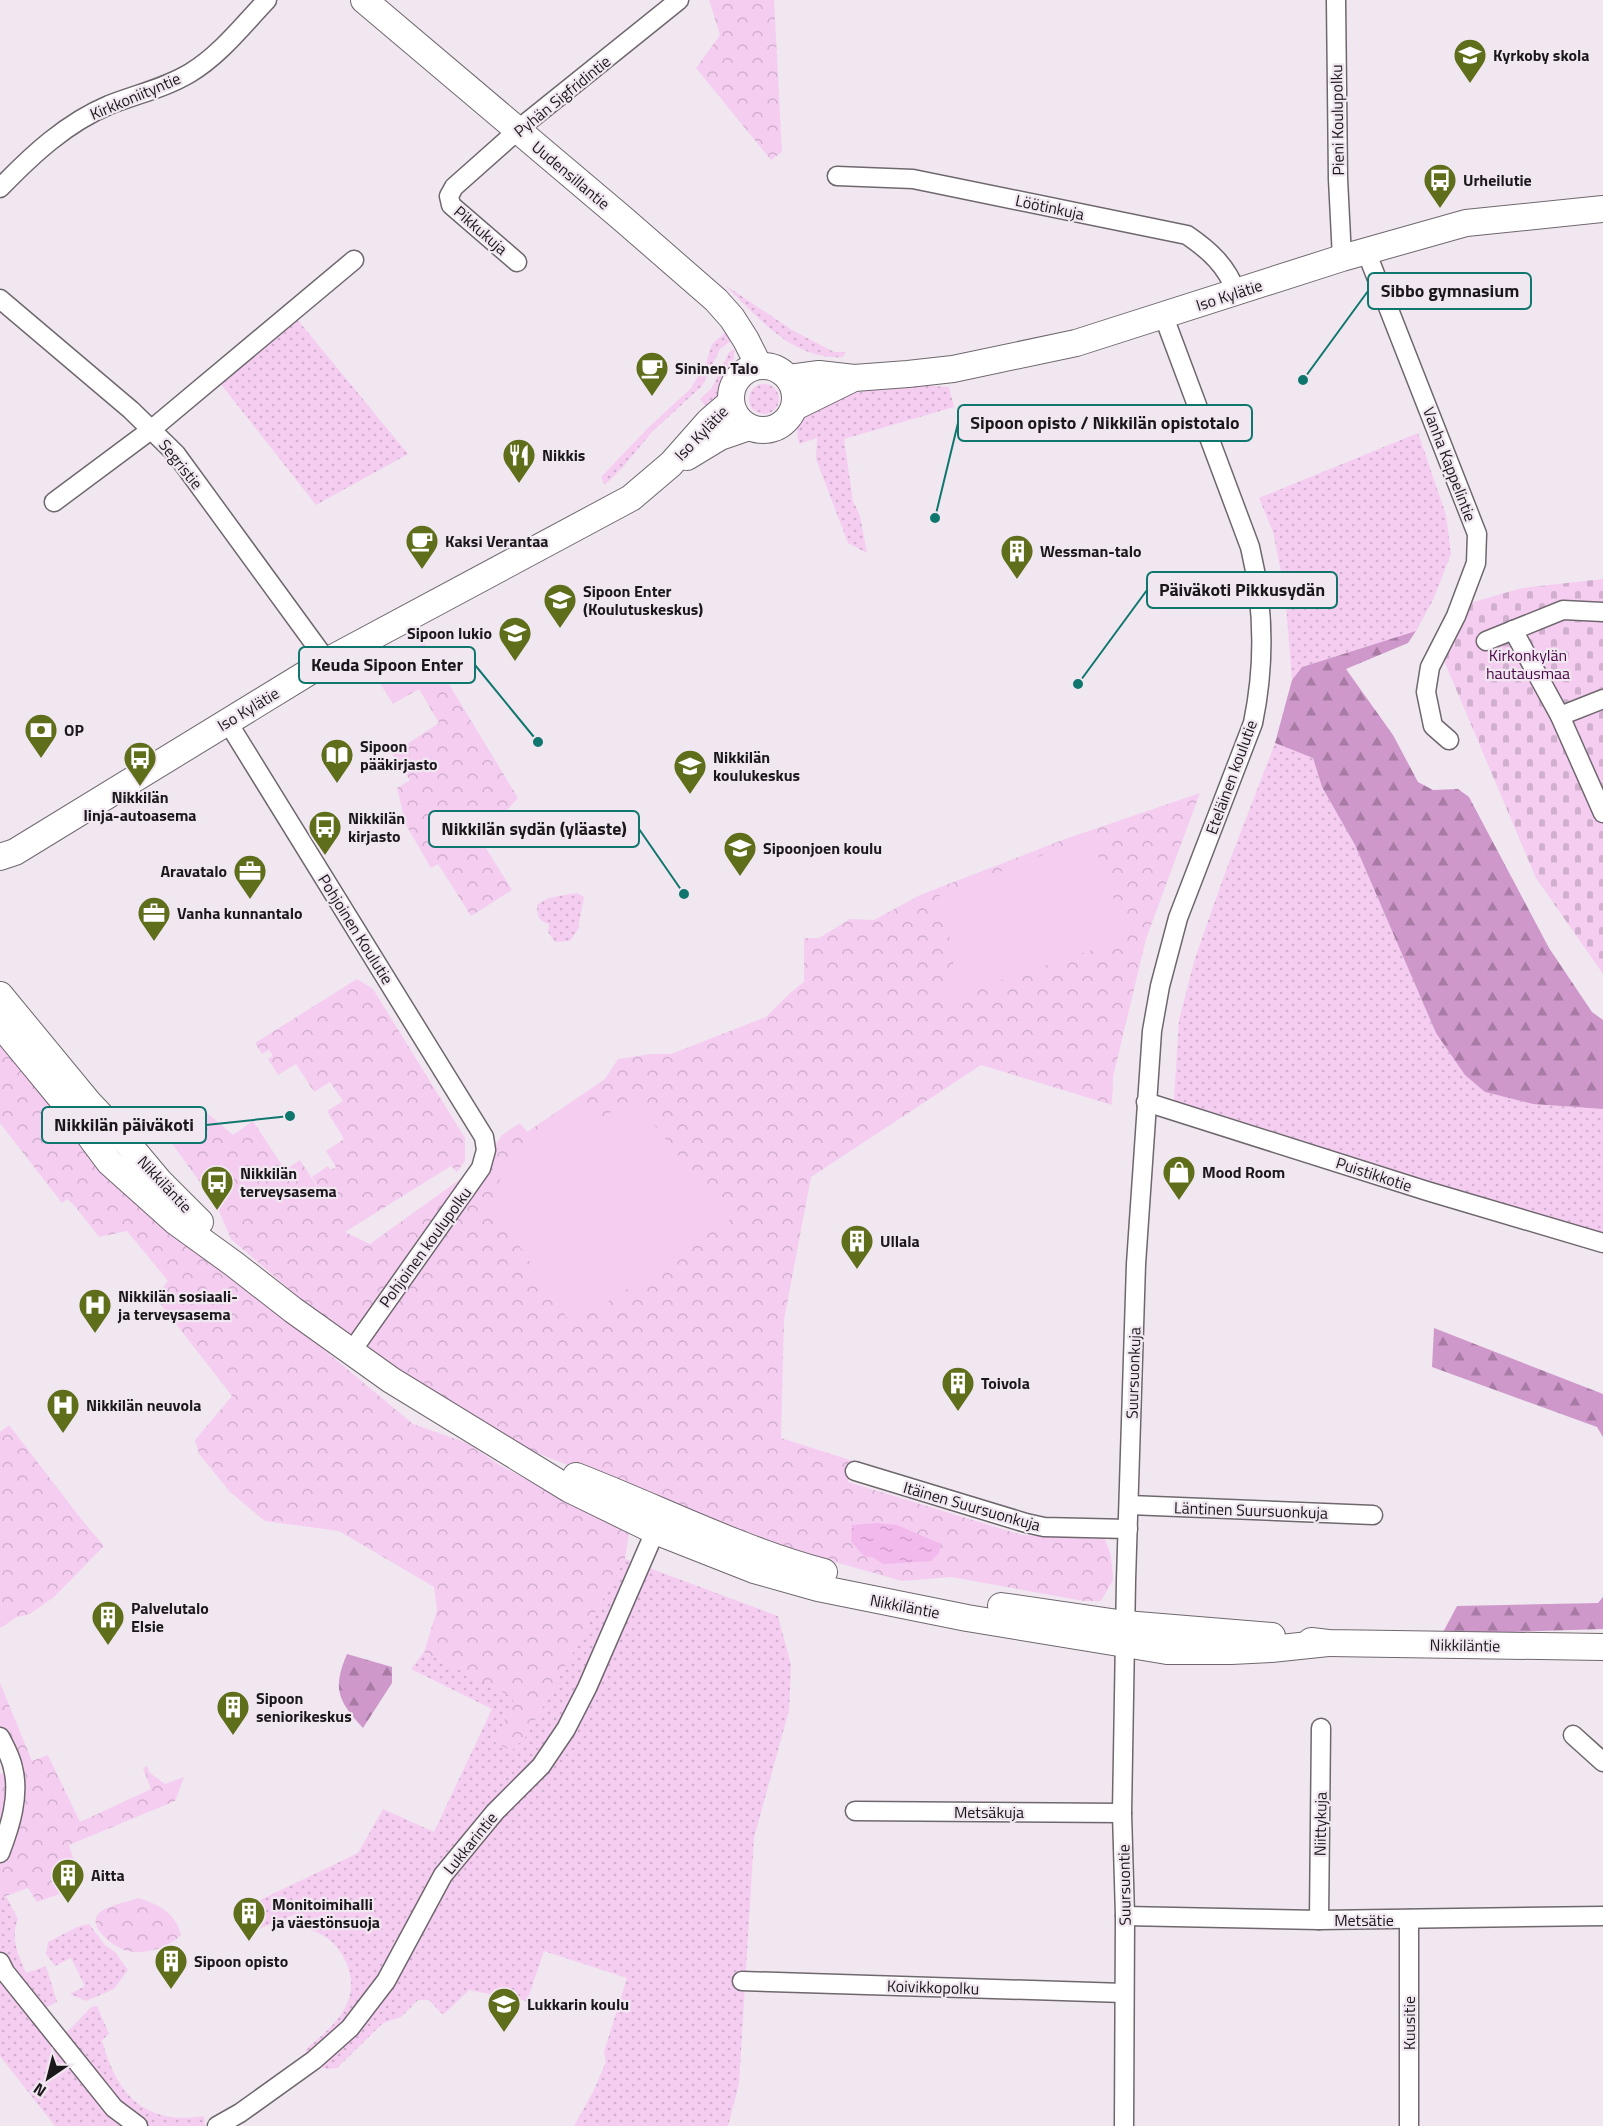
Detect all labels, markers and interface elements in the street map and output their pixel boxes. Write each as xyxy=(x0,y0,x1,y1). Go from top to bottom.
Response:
school or university icon: Kyrkoby skola xyxy=(1452,37,1488,84)
place label: Kyrkoby skola xyxy=(1493,43,1590,67)
street label: Pyhän Sigfridintie xyxy=(508,49,616,143)
street label: Pieni Koulupolku xyxy=(1324,64,1350,176)
street label: Kirkkoniityntie xyxy=(86,66,184,126)
street label: Uudensillantie xyxy=(527,135,615,215)
bus stop icon: Urheilutie xyxy=(1422,162,1458,209)
place label: Urheilutie xyxy=(1463,168,1532,192)
street label: Löötinkuja xyxy=(1013,188,1087,226)
street label: Pikkukuja xyxy=(449,200,513,260)
street label: Iso Kylätie xyxy=(1193,273,1265,317)
callout: Sibbo gymnasium xyxy=(1368,273,1531,309)
text: Sibbo gymnasium xyxy=(1381,277,1519,304)
cafe icon: Sininen Talo xyxy=(634,350,670,397)
place label: Sininen Talo xyxy=(675,356,758,380)
street label: Iso Kylätie xyxy=(669,400,733,466)
street label: Vanha Kappelintie xyxy=(1417,403,1483,525)
callout: Sipoon opisto / Nikkilän opistotalo xyxy=(958,405,1252,441)
text: Sipoon opisto / Nikkilän opistotalo xyxy=(970,409,1240,436)
street label: Segristie xyxy=(153,434,209,494)
restaurant icon: Nikkis xyxy=(501,437,537,484)
place label: Nikkis xyxy=(542,443,585,467)
cafe icon: Kaksi Verantaa xyxy=(404,523,440,570)
place label: Kaksi Verantaa xyxy=(445,529,549,553)
building icon: Wessman-talo xyxy=(999,533,1035,580)
place label: Wessman-talo xyxy=(1040,539,1142,563)
callout: Päiväkoti Pikkusydän xyxy=(1147,572,1337,608)
text: Päiväkoti Pikkusydän xyxy=(1159,576,1325,603)
place label: Sipoon Enter (Koulutuskeskus) xyxy=(583,579,703,621)
school or university icon: Sipoon Enter (Koulutuskeskus) xyxy=(542,582,578,629)
school or university icon: Sipoon lukio xyxy=(497,615,533,662)
place label: Sipoon lukio xyxy=(407,621,492,645)
park label: Kirkonkylän hautausmaa xyxy=(1486,643,1570,685)
callout: Keuda Sipoon Enter xyxy=(299,647,475,683)
text: Keuda Sipoon Enter xyxy=(311,651,463,678)
street label: Iso Kylätie xyxy=(212,681,284,737)
bank icon: OP xyxy=(23,712,59,759)
street label: Eteläinen koulutie xyxy=(1199,716,1263,838)
place label: OP xyxy=(64,718,84,742)
place label: Sipoon pääkirjasto xyxy=(360,734,438,776)
library icon: Sipoon pääkirjasto xyxy=(319,737,355,784)
bus stop icon: Nikkilän linja-autoasema xyxy=(122,740,158,787)
place label: Nikkilän koulukeskus xyxy=(713,745,800,787)
school or university icon: Nikkilän koulukeskus xyxy=(672,748,708,795)
place label: Nikkilän linja-autoasema xyxy=(84,785,197,827)
place label: Nikkilän kirjasto xyxy=(348,806,405,848)
bus stop icon: Nikkilän kirjasto xyxy=(307,809,343,856)
callout: Nikkilän sydän (yläaste) xyxy=(429,811,639,847)
text: Nikkilän sydän (yläaste) xyxy=(441,815,627,842)
school or university icon: Sipoonjoen koulu xyxy=(722,830,758,877)
place label: Sipoonjoen koulu xyxy=(763,836,882,860)
office icon: Aravatalo xyxy=(232,853,268,900)
place label: Aravatalo xyxy=(160,859,227,883)
street label: Pohjoinen Koulutie xyxy=(312,869,400,989)
office icon: Vanha kunnantalo xyxy=(136,895,172,942)
place label: Vanha kunnantalo xyxy=(177,901,303,925)
callout: Nikkilän päiväkoti xyxy=(42,1107,206,1143)
text: Nikkilän päiväkoti xyxy=(54,1111,194,1138)
street label: Nikkiläntie xyxy=(132,1150,198,1218)
street label: Puistikkotie xyxy=(1333,1150,1415,1198)
shop icon: Mood Room xyxy=(1161,1154,1197,1201)
place label: Mood Room xyxy=(1202,1160,1285,1184)
place label: Nikkilän terveysasema xyxy=(240,1161,337,1203)
bus stop icon: Nikkilän terveysasema xyxy=(199,1164,235,1211)
street label: Pohjoinen koulupolku xyxy=(373,1182,477,1312)
building icon: Ullala xyxy=(839,1223,875,1270)
place label: Ullala xyxy=(880,1229,920,1253)
place label: Nikkilän sosiaali- ja terveysasema xyxy=(117,1284,238,1326)
hospital icon: Nikkilän sosiaali- ja terveysasema xyxy=(77,1287,113,1334)
street label: Suursuonkuja xyxy=(1119,1327,1147,1419)
building icon: Toivola xyxy=(940,1365,976,1412)
place label: Toivola xyxy=(981,1371,1030,1395)
hospital icon: Nikkilän neuvola xyxy=(45,1387,81,1434)
place label: Nikkilän neuvola xyxy=(86,1393,201,1417)
street label: Itäinen Suursuonkuja xyxy=(901,1475,1043,1537)
street label: Läntinen Suursuonkuja xyxy=(1174,1495,1328,1525)
street label: Nikkiläntie xyxy=(868,1587,942,1625)
place label: Palvelutalo Elsie xyxy=(131,1596,209,1638)
building icon: Palvelutalo Elsie xyxy=(90,1599,126,1646)
street label: Nikkiläntie xyxy=(1429,1632,1501,1658)
place label: Sipoon seniorikeskus xyxy=(256,1686,352,1728)
building icon: Sipoon seniorikeskus xyxy=(215,1689,251,1736)
street label: Niittykuja xyxy=(1307,1792,1333,1856)
street label: Metsäkuja xyxy=(954,1800,1024,1824)
street label: Lukkarintie xyxy=(437,1807,503,1879)
street label: Suursuontie xyxy=(1111,1844,1137,1926)
building icon: Aitta xyxy=(50,1857,86,1904)
place label: Aitta xyxy=(91,1863,125,1887)
place label: Monitoimihalli ja väestönsuoja xyxy=(271,1892,380,1934)
building icon: Monitoimihalli ja väestönsuoja xyxy=(231,1895,267,1942)
street label: Metsätie xyxy=(1334,1908,1394,1932)
building icon: Sipoon opisto xyxy=(153,1943,189,1990)
place label: Sipoon opisto xyxy=(194,1949,288,1973)
street label: Koivikkopolku xyxy=(886,1973,980,2001)
school or university icon: Lukkarin koulu xyxy=(486,1986,522,2033)
place label: Lukkarin koulu xyxy=(527,1992,629,2016)
street label: Kuusitie xyxy=(1397,1996,1421,2050)
north arrow xyxy=(18,2048,78,2108)
text: N xyxy=(28,2077,51,2103)

